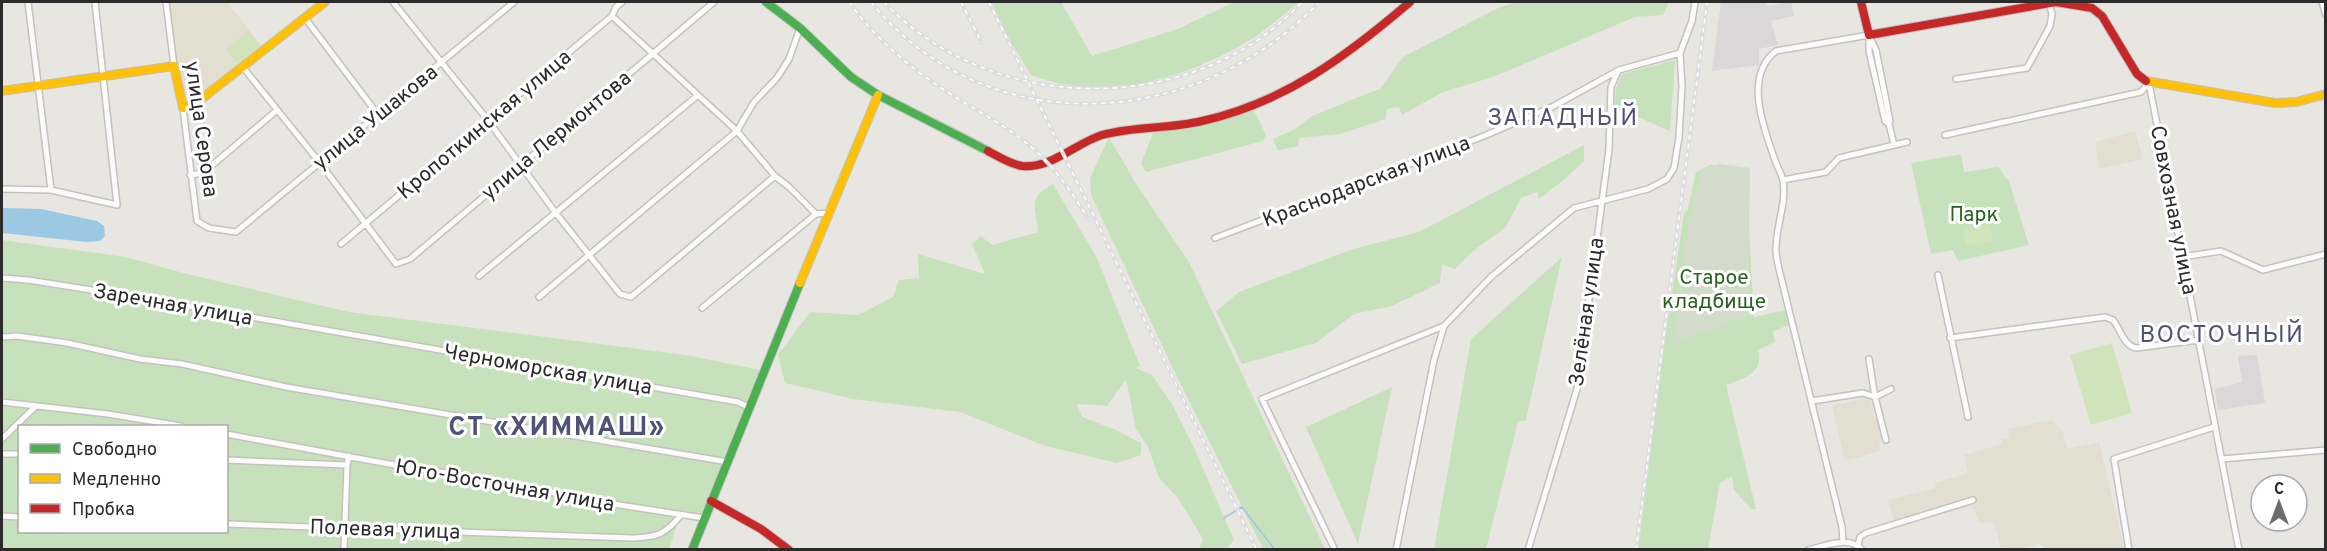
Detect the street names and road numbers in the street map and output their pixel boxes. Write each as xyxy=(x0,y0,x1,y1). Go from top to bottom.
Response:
street label: Кропоткинская улица xyxy=(392,44,578,206)
street label: улица Серова xyxy=(178,59,223,199)
street label: улица Ушакова xyxy=(308,59,444,177)
street label: улица Лермонтова xyxy=(476,65,638,207)
street label: Совхозная улица xyxy=(2143,123,2202,297)
street label: Краснодарская улица xyxy=(1259,130,1474,234)
street label: Зелёная улица xyxy=(1564,236,1611,388)
street label: Заречная улица xyxy=(91,278,254,333)
street label: Черноморская улица xyxy=(441,339,654,402)
street label: Юго-Восточная улица xyxy=(393,454,616,519)
street label: Полевая улица xyxy=(309,514,461,547)

